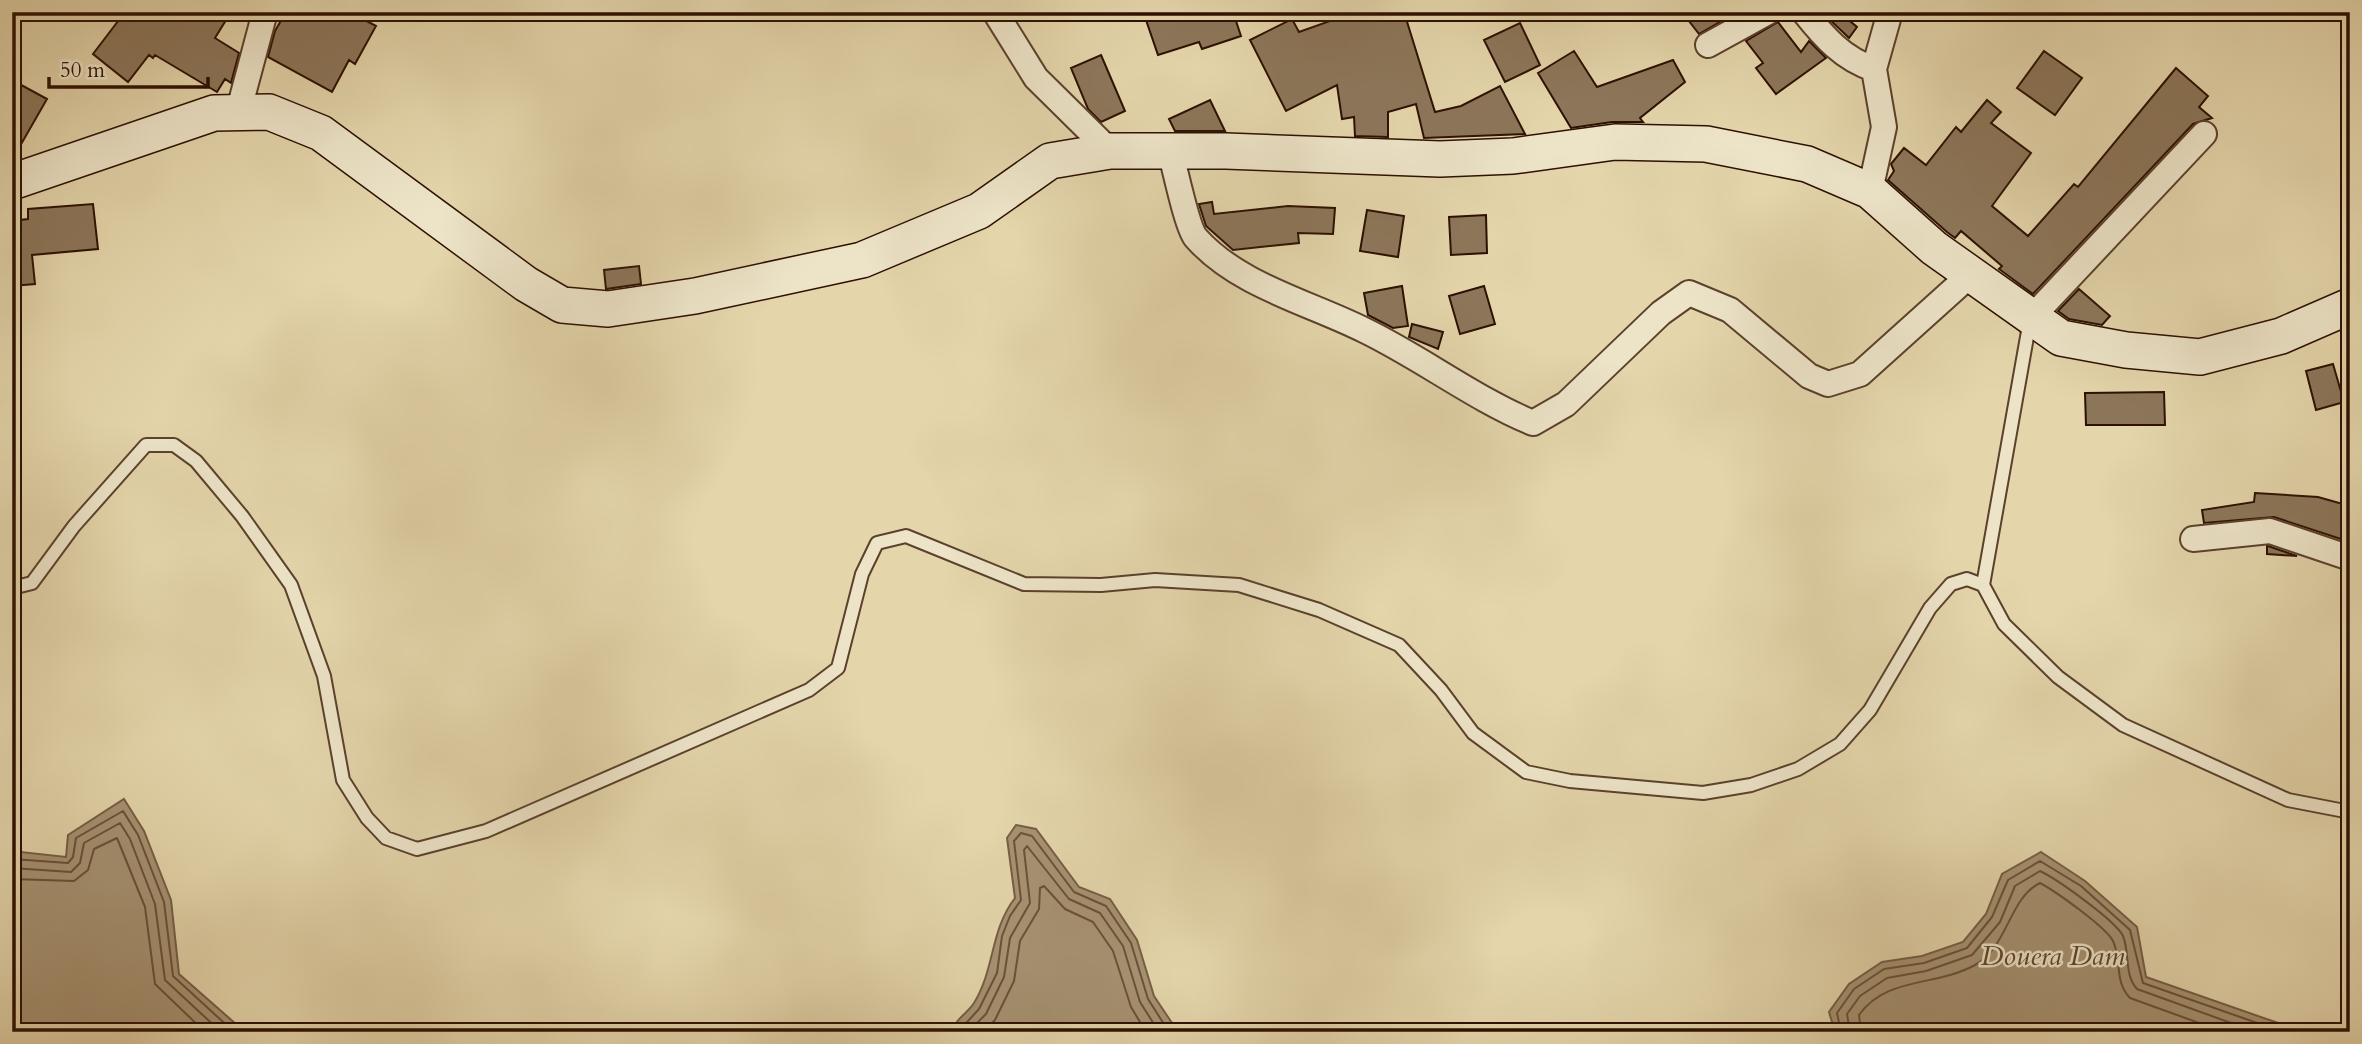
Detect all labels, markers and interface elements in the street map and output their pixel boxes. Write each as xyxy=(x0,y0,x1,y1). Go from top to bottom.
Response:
scale bar xyxy=(49,46,208,90)
text: 50 m xyxy=(60,56,105,85)
water label: Douera Dam xyxy=(1981,937,2125,975)

